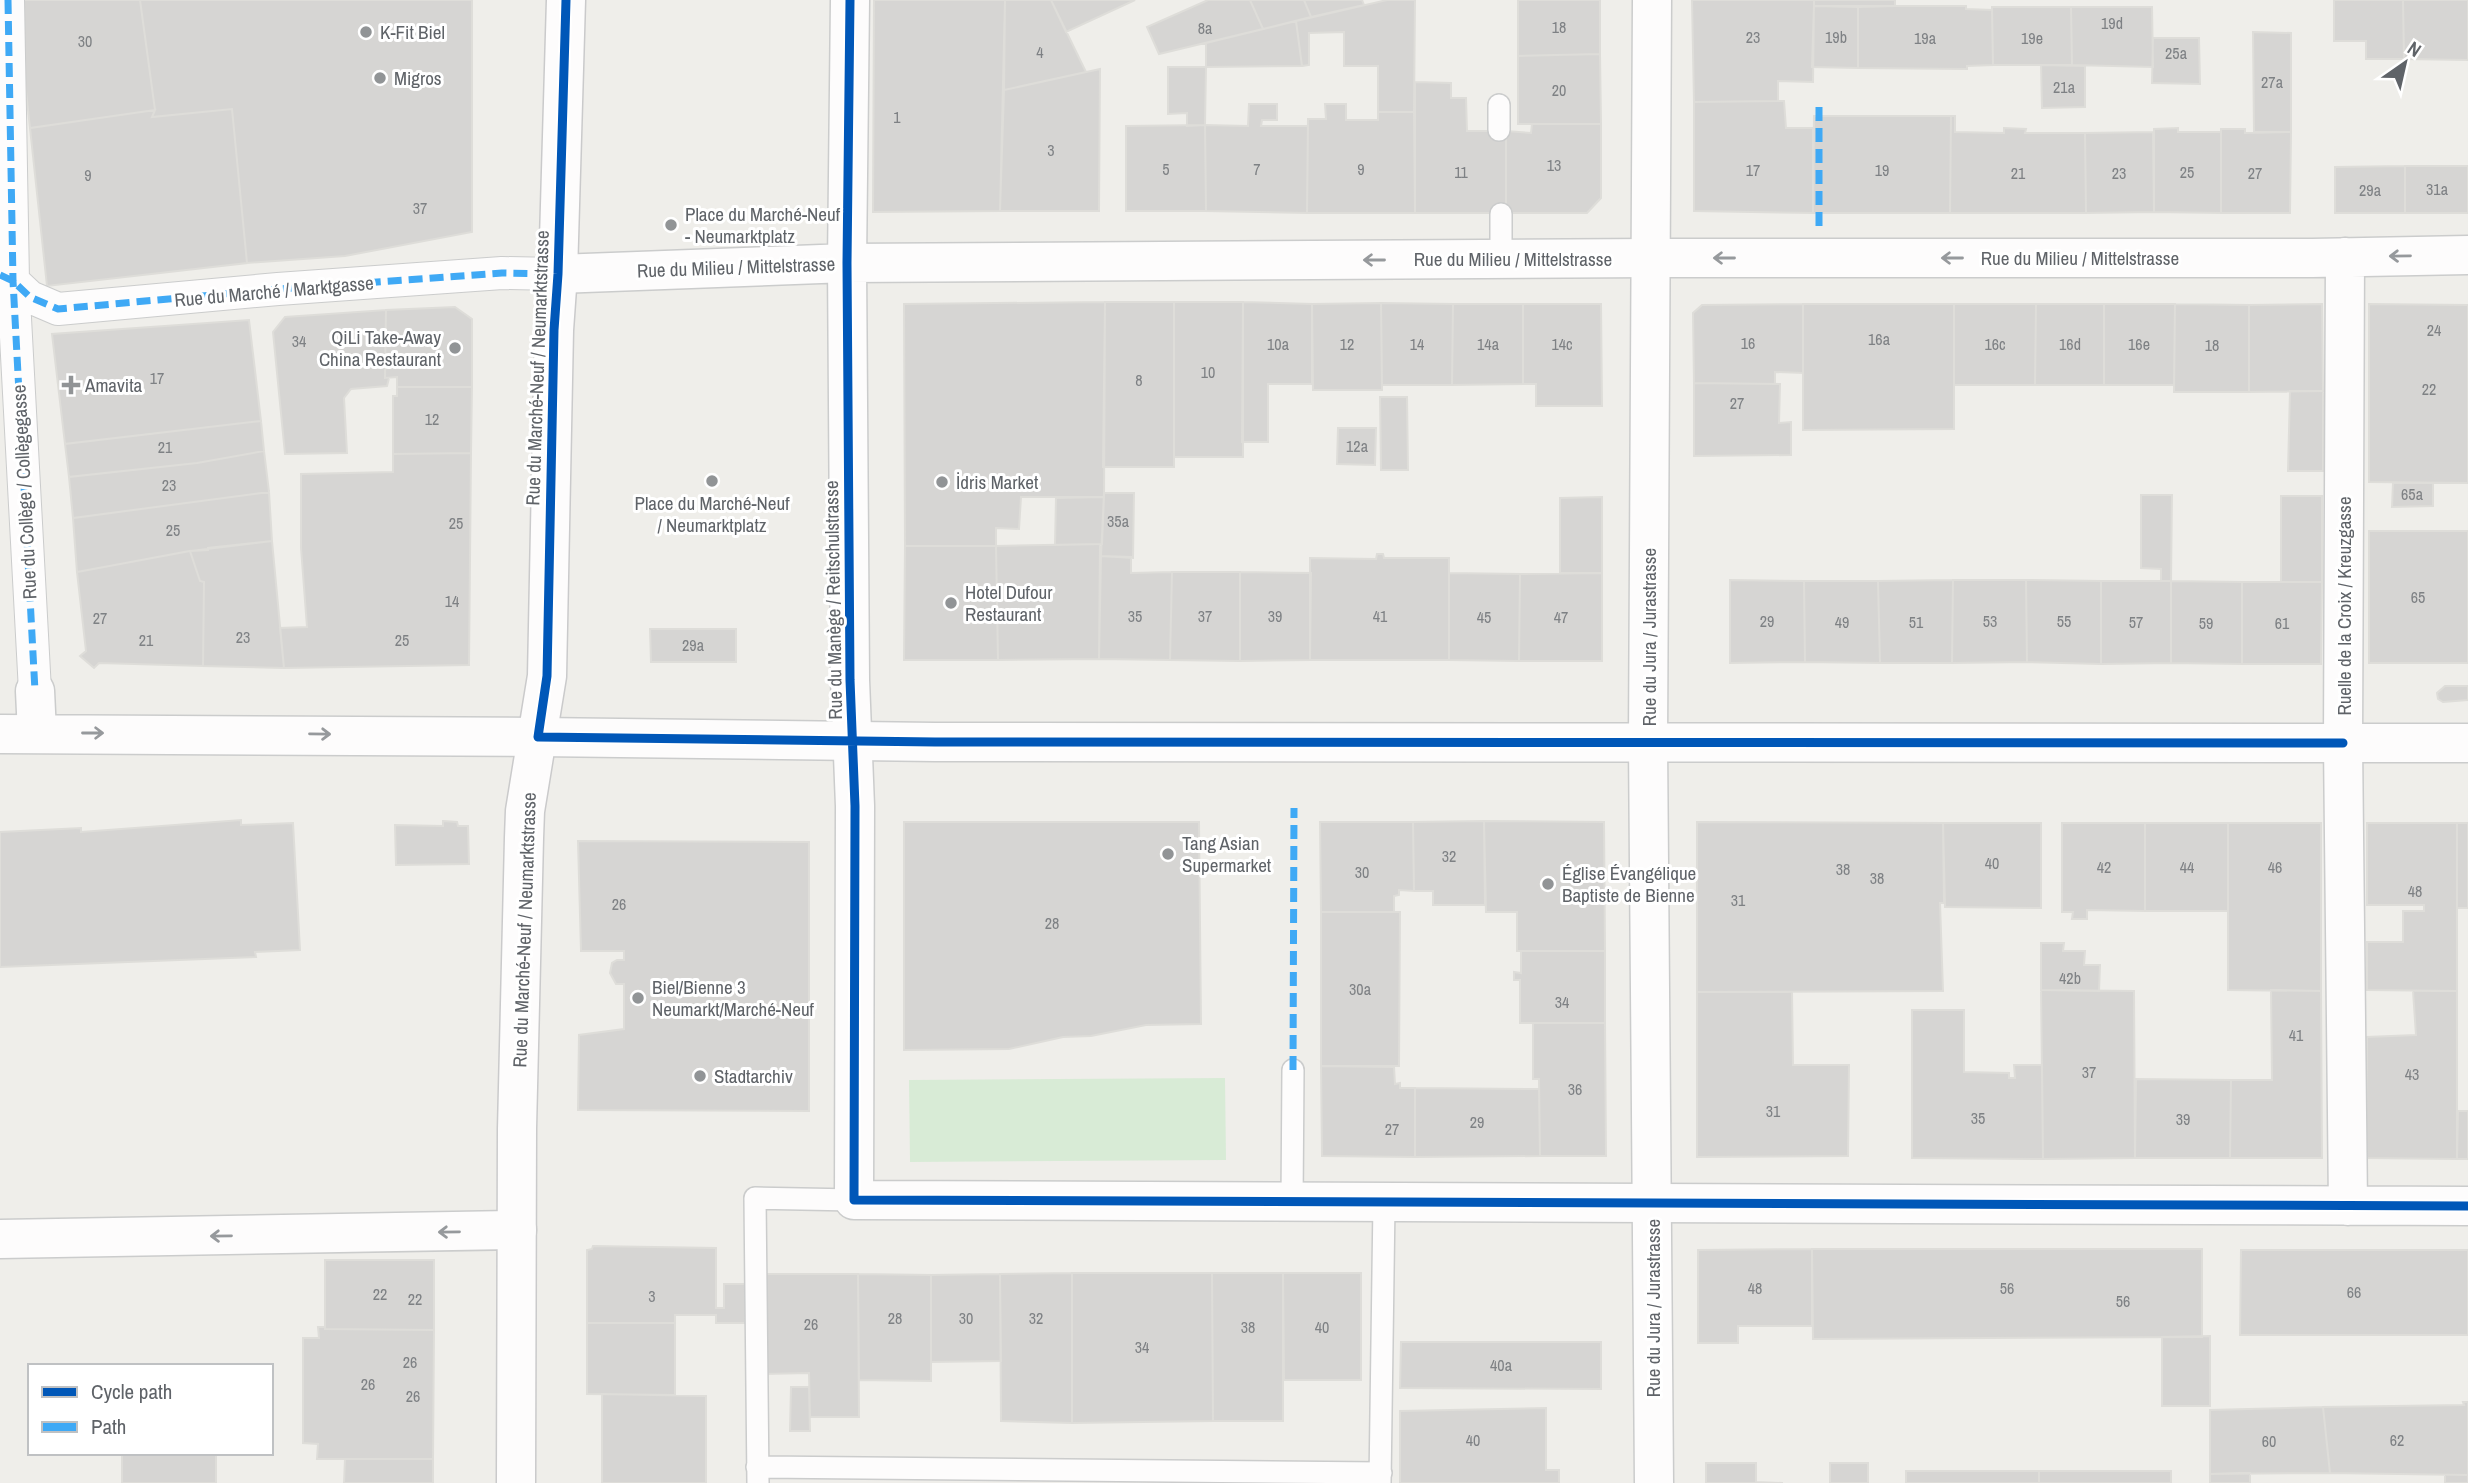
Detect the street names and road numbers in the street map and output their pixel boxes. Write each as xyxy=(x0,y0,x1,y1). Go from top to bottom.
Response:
street label: Rue du Marché-Neuf / Neumarktstrasse xyxy=(519,230,555,506)
street label: Rue du Milieu / Mittelstrasse xyxy=(1981,245,2179,271)
street label: Rue du Milieu / Mittelstrasse xyxy=(1414,246,1612,272)
street label: Rue du Milieu / Mittelstrasse xyxy=(636,251,836,283)
street label: Rue du Marché / Marktgasse xyxy=(173,269,375,313)
street label: Rue du Collège / Collègegasse xyxy=(5,384,43,600)
street label: Rue du Manège / Reitschulstrasse xyxy=(818,480,848,720)
street label: Ruelle de la Croix / Kreuzgasse xyxy=(2331,496,2357,716)
street label: Rue du Jura / Jurastrasse xyxy=(1636,548,1662,726)
street label: Rue du Marché-Neuf / Neumarktstrasse xyxy=(506,792,542,1068)
street label: Rue du Jura / Jurastrasse xyxy=(1640,1219,1666,1397)

